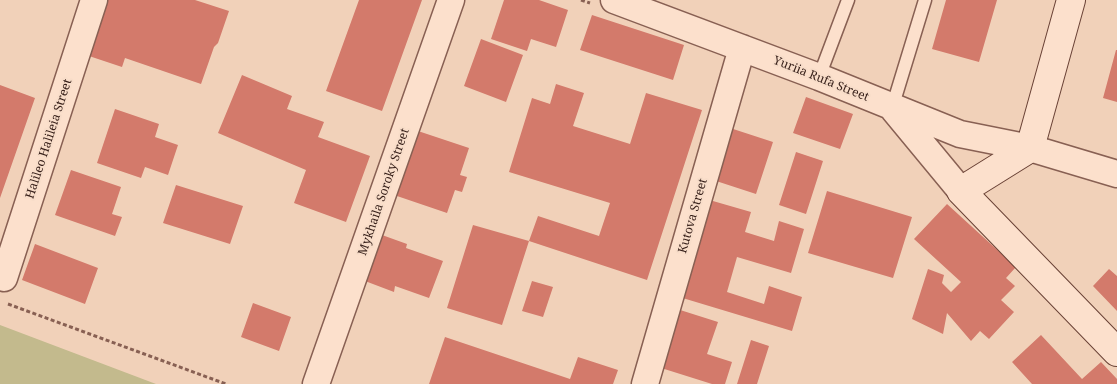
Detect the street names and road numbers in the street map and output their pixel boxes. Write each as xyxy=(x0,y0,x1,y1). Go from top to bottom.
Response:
street label: Yuriia Rufa Street xyxy=(771,53,871,105)
street label: Halileo Halileia Street xyxy=(23,77,75,201)
street label: Mykhaila Soroky Street xyxy=(355,127,413,257)
street label: Kutova Street xyxy=(675,177,711,255)

